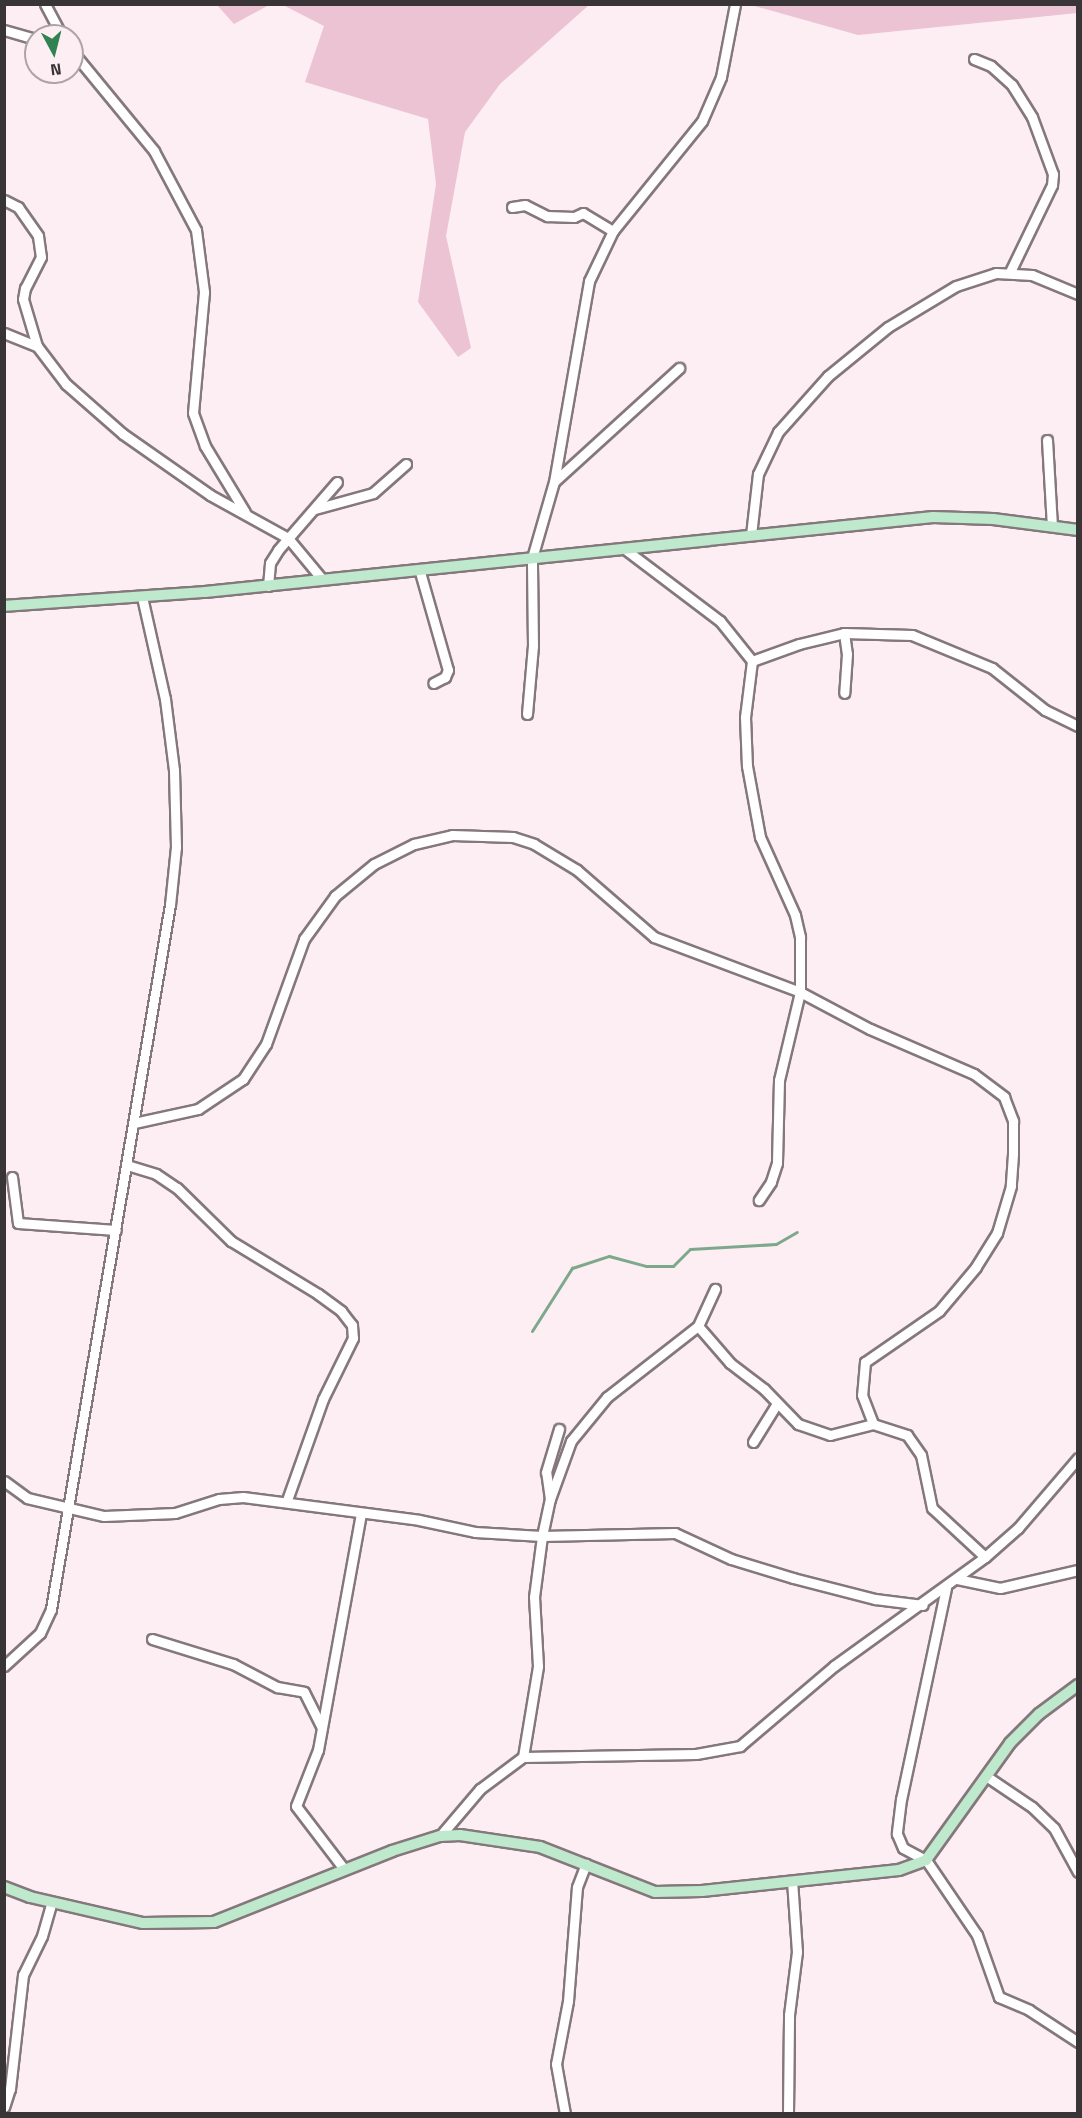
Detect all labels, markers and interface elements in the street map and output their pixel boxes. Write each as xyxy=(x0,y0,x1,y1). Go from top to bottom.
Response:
north arrow xyxy=(24,24,84,84)
text: N xyxy=(49,57,63,82)

